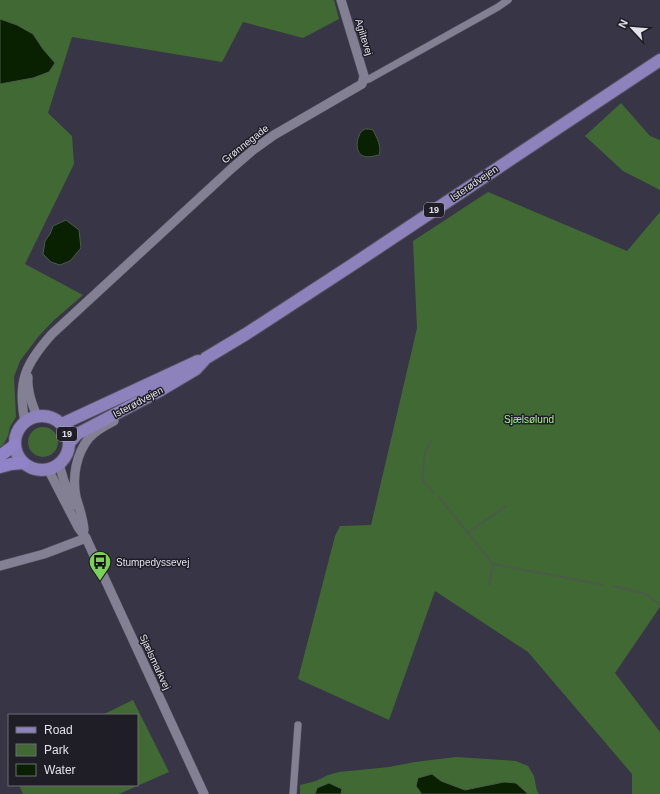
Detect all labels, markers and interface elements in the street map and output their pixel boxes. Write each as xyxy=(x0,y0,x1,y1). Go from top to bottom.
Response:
north arrow xyxy=(612,8,652,48)
street label: Agiltevej xyxy=(353,17,375,57)
text: N xyxy=(616,17,630,30)
street label: Grønnegade xyxy=(219,122,271,166)
street label: Isterødvejen xyxy=(448,163,500,203)
road number: 19 xyxy=(424,203,444,217)
street label: Isterødvejen xyxy=(111,384,165,420)
park label: Sjælsølund xyxy=(504,414,554,425)
road number: 19 xyxy=(57,427,77,441)
bus stop icon: Stumpedyssevej xyxy=(87,549,113,582)
place label: Stumpedyssevej xyxy=(116,557,189,568)
street label: Sjælsmarkvej xyxy=(137,632,173,692)
legend xyxy=(8,714,138,786)
text: Road xyxy=(44,723,73,737)
text: Park xyxy=(44,743,70,757)
text: Water xyxy=(44,763,76,777)

